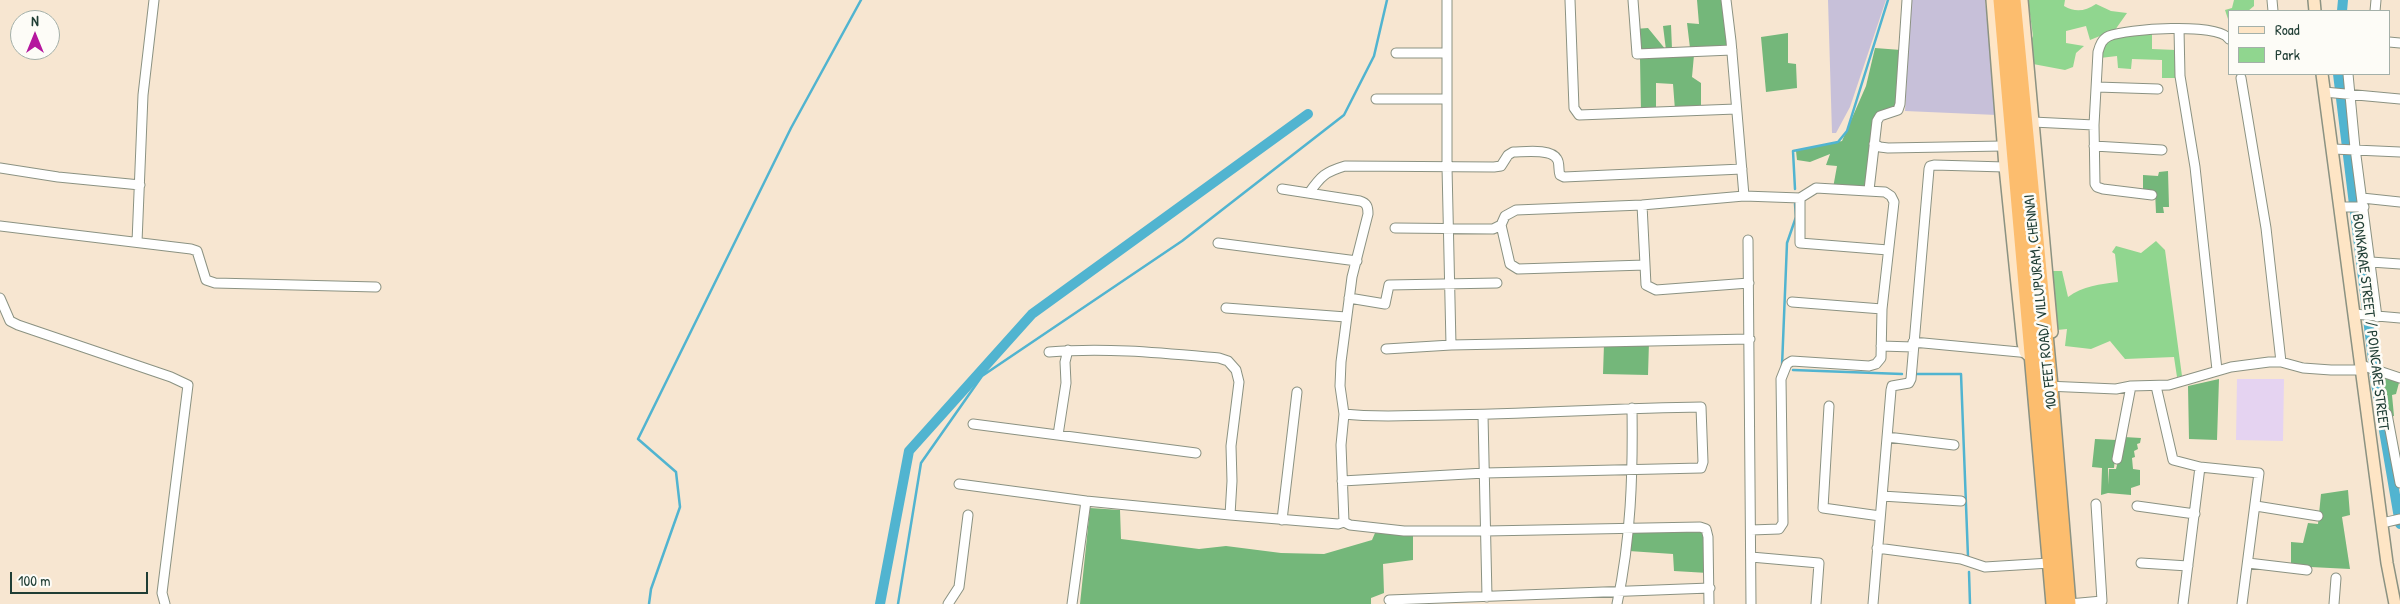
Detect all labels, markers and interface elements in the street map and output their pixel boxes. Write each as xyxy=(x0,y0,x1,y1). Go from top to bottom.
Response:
north arrow xyxy=(10,10,60,60)
legend xyxy=(2228,10,2390,75)
text: N xyxy=(31,11,39,30)
text: Road xyxy=(2275,19,2300,40)
text: Park xyxy=(2275,44,2300,65)
street label: 100 FEET ROAD/ VILLUPURAM, CHENNAI xyxy=(2021,194,2061,410)
street label: BONKARAE STREET / POINCARE STREET xyxy=(2348,213,2392,431)
scale bar xyxy=(12,562,150,594)
text: 100 m xyxy=(18,570,51,591)

